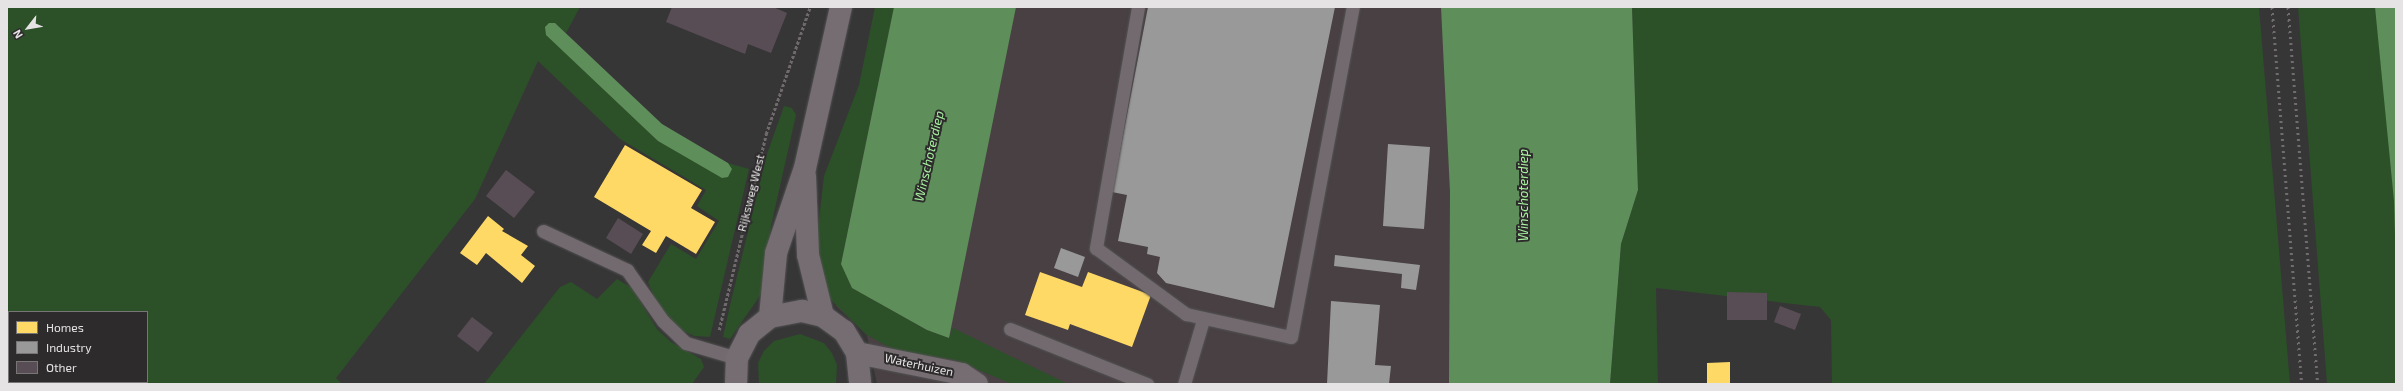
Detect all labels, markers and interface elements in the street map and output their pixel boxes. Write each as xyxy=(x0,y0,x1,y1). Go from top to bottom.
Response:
north arrow xyxy=(8,8,48,48)
text: N xyxy=(10,28,25,41)
water label: Winschoterdiep xyxy=(911,109,947,203)
water label: Winschoterdiep xyxy=(1515,149,1531,241)
street label: Rijksweg West xyxy=(734,153,768,233)
legend xyxy=(8,311,148,383)
text: Homes xyxy=(46,320,84,334)
text: Industry xyxy=(46,340,92,354)
street label: Waterhuizen xyxy=(883,351,955,379)
text: Other xyxy=(46,360,77,374)

